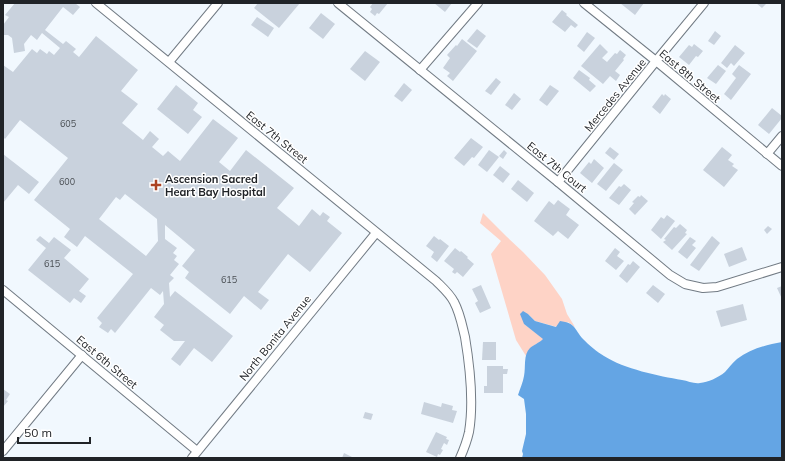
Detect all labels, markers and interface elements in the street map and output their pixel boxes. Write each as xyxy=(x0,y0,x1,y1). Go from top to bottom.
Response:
street label: East 8th Street xyxy=(657,46,723,106)
street label: Mercedes Avenue xyxy=(581,56,649,134)
street label: East 7th Street xyxy=(243,108,311,166)
house number: 605 xyxy=(60,118,77,129)
street label: East 7th Court xyxy=(524,139,590,195)
place label: Ascension Sacred Heart Bay Hospital xyxy=(165,172,266,199)
house number: 600 xyxy=(59,176,75,187)
marker: Ascension Sacred Heart Bay Hospital xyxy=(150,179,162,191)
house number: 615 xyxy=(44,258,61,269)
house number: 615 xyxy=(221,274,238,285)
street label: North Bonita Avenue xyxy=(236,292,314,384)
street label: East 6th Street xyxy=(74,332,140,392)
scale bar xyxy=(18,419,90,445)
text: 50 m xyxy=(24,425,52,440)

